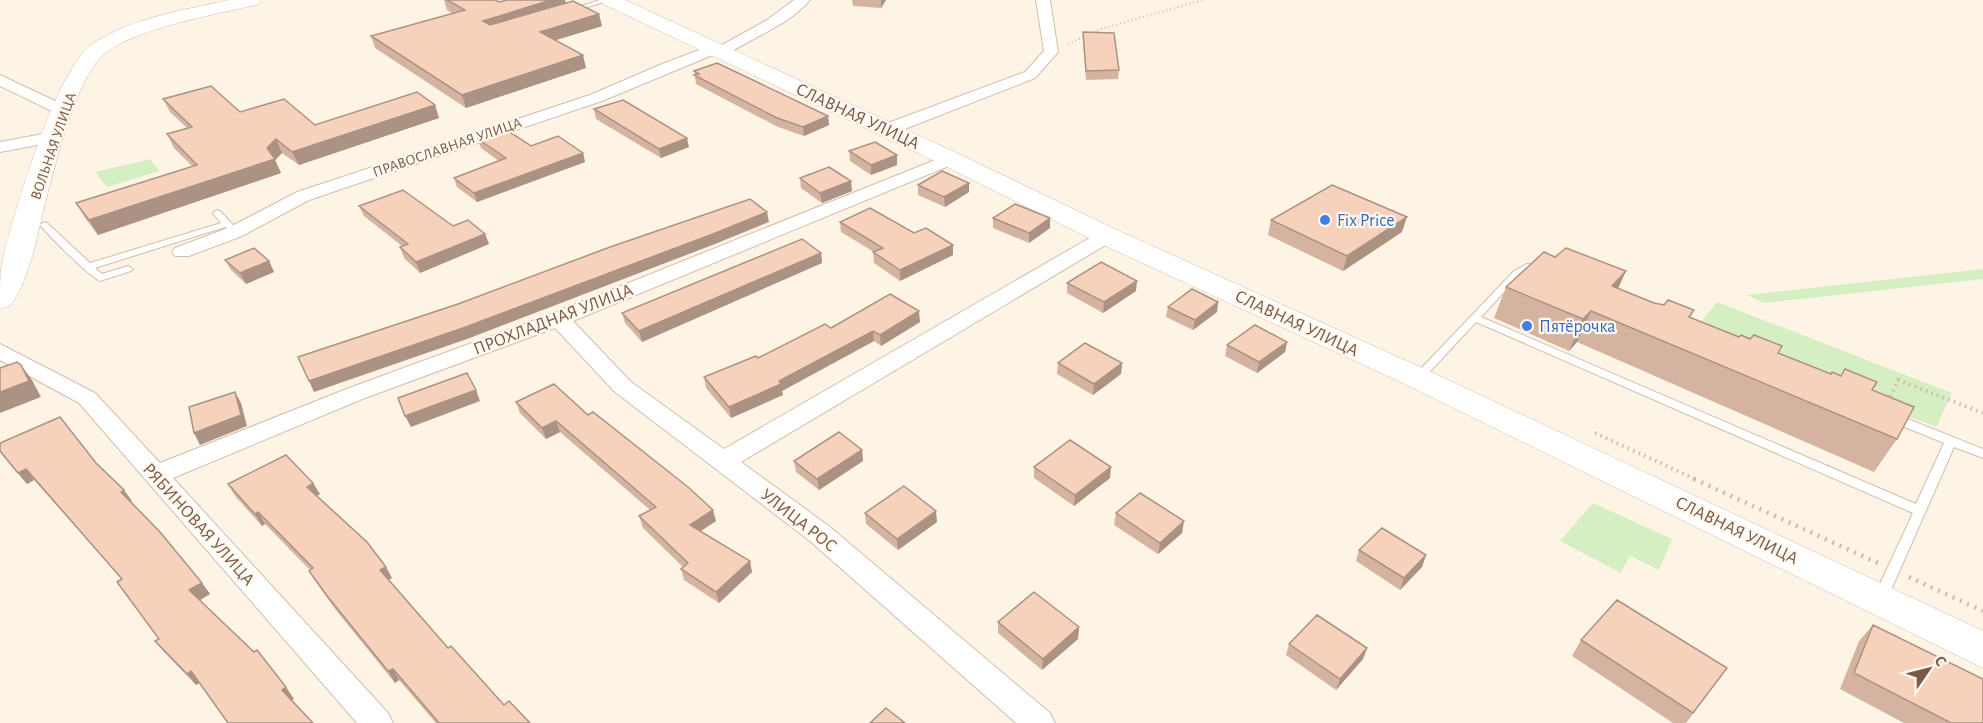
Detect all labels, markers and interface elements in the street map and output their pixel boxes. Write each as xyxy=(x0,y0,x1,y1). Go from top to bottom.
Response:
street label: СЛАВНАЯ УЛИЦА xyxy=(793,80,922,154)
street label: ВОЛЬНАЯ УЛИЦА xyxy=(28,90,79,202)
street label: ПРАВОСЛАВНАЯ УЛИЦА xyxy=(371,115,524,180)
place label: Fix Price xyxy=(1337,212,1394,230)
marker: Fix Price xyxy=(1318,213,1332,227)
street label: ПРОХЛАДНАЯ УЛИЦА xyxy=(471,281,636,359)
street label: СЛАВНАЯ УЛИЦА xyxy=(1232,287,1361,361)
place label: Пятёрочка xyxy=(1539,318,1616,336)
marker: Пятёрочка xyxy=(1520,319,1534,333)
street label: РЯБИНОВАЯ УЛИЦА xyxy=(139,460,258,589)
street label: УЛИЦА РОС xyxy=(757,486,840,556)
street label: СЛАВНАЯ УЛИЦА xyxy=(1672,493,1801,569)
north arrow xyxy=(1899,639,1959,699)
text: С xyxy=(1931,653,1950,669)

